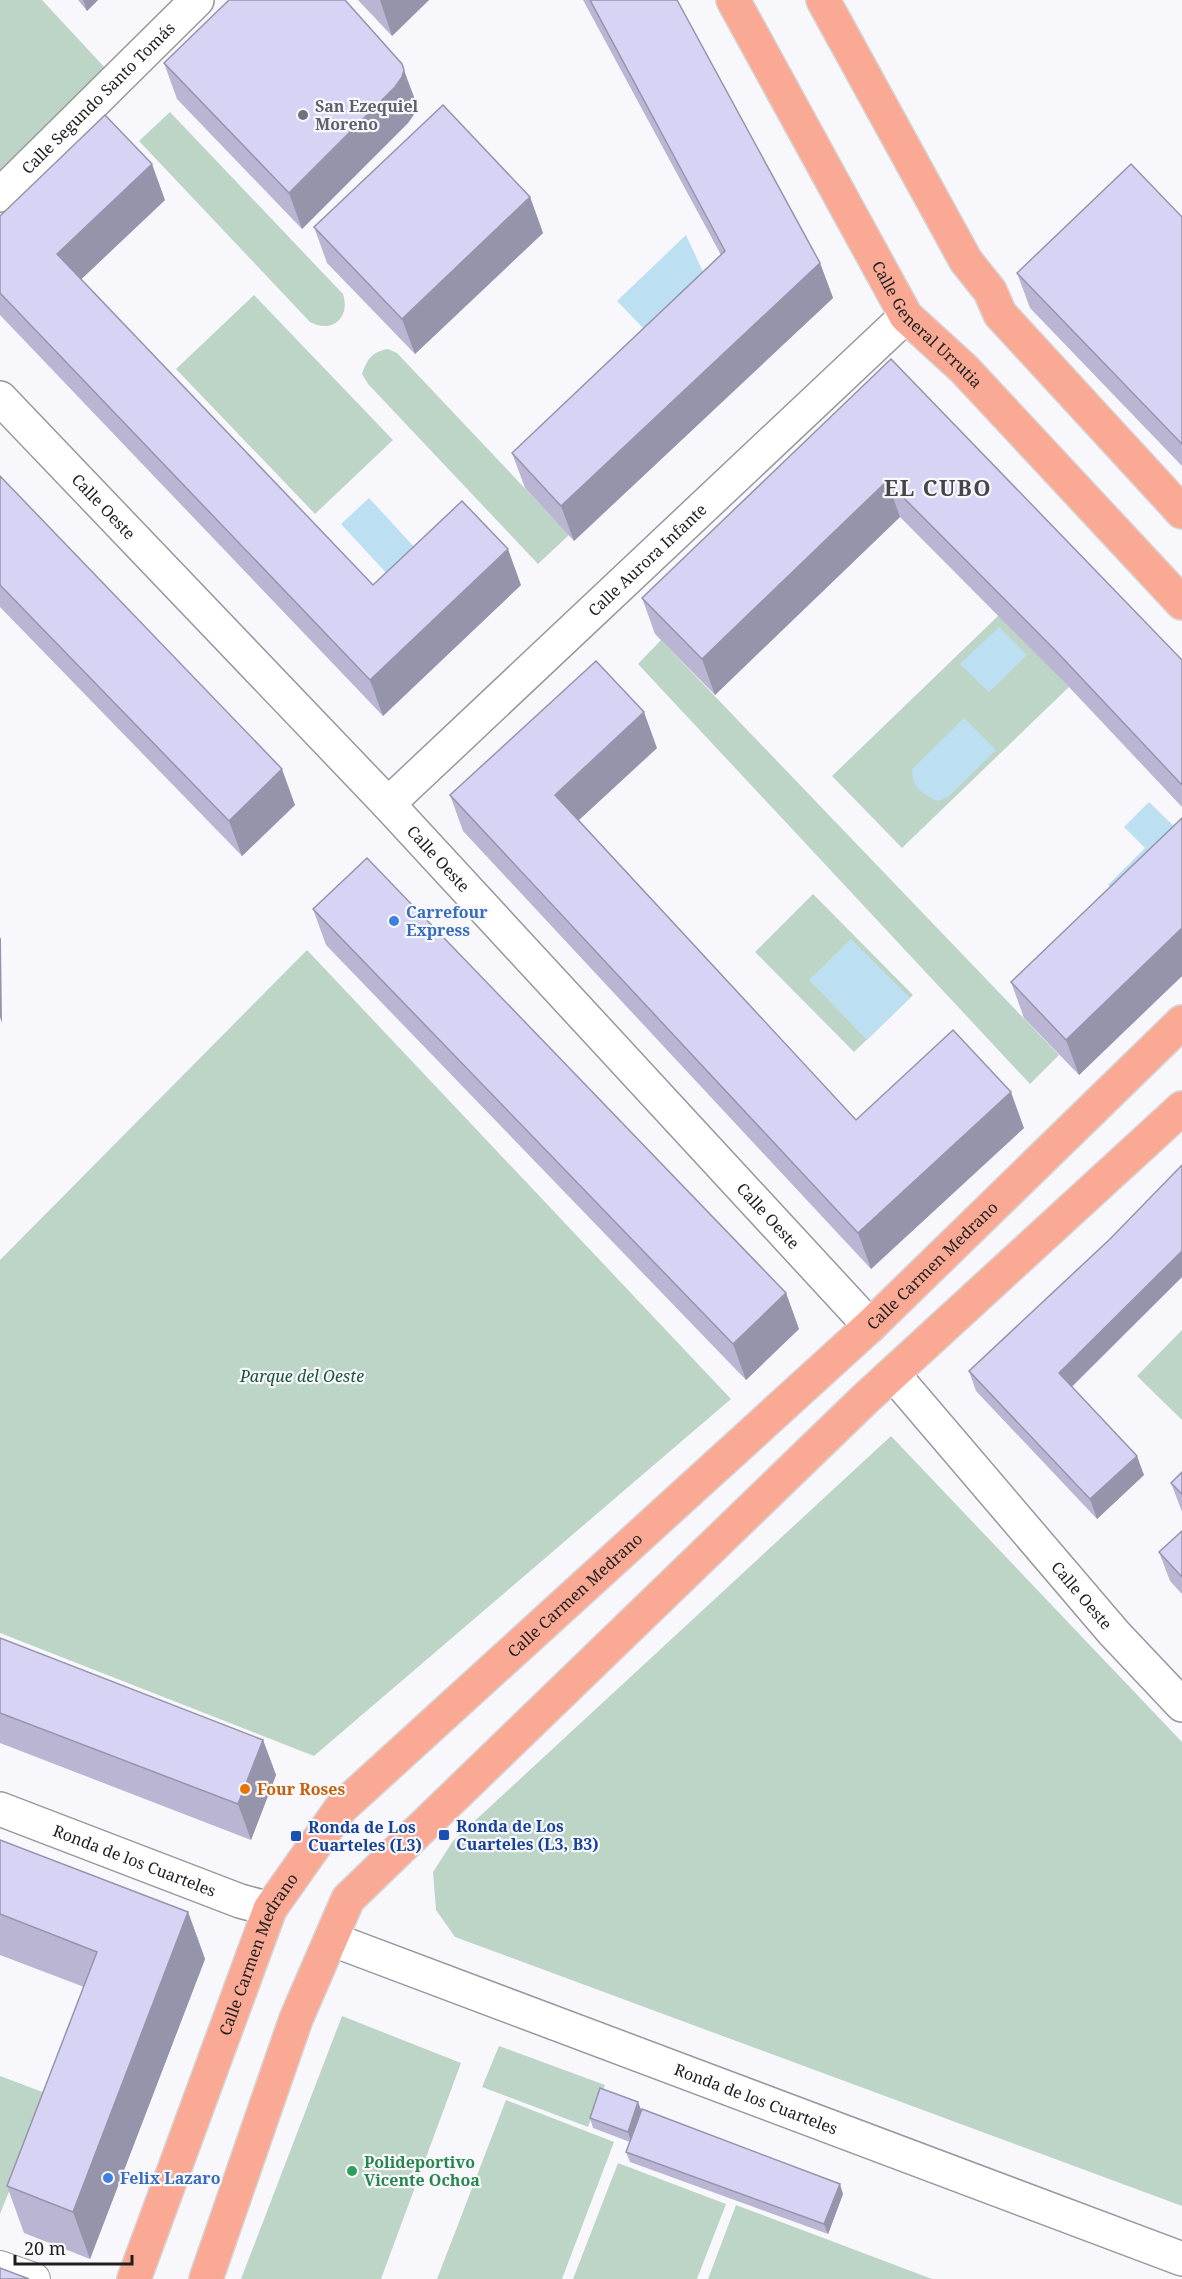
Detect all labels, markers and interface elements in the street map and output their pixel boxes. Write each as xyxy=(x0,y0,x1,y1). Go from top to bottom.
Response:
street label: Calle Segundo Santo Tomás xyxy=(16,17,180,179)
place label: San Ezequiel Moreno xyxy=(315,95,419,135)
marker: San Ezequiel Moreno xyxy=(296,108,310,122)
street label: Calle General Urrutia xyxy=(867,257,987,393)
street label: Calle Oeste xyxy=(67,469,140,544)
district label: EL CUBO xyxy=(884,472,992,502)
street label: Calle Aurora Infante xyxy=(583,499,711,621)
street label: Calle Oeste xyxy=(402,821,475,897)
place label: Carrefour Express xyxy=(406,901,488,941)
marker: Carrefour Express xyxy=(387,914,401,928)
street label: Calle Oeste xyxy=(732,1178,805,1254)
street label: Calle Carmen Medrano xyxy=(862,1196,1003,1335)
park label: Parque del Oeste xyxy=(239,1365,364,1387)
street label: Calle Carmen Medrano xyxy=(503,1528,647,1662)
street label: Calle Oeste xyxy=(1046,1557,1117,1634)
place label: Four Roses xyxy=(257,1778,345,1800)
marker: Four Roses xyxy=(238,1782,252,1796)
place label: Ronda de Los Cuarteles (L3, B3) xyxy=(456,1815,599,1855)
place label: Ronda de Los Cuarteles (L3) xyxy=(308,1816,422,1856)
street label: Ronda de los Cuarteles xyxy=(50,1819,219,1902)
marker: Ronda de Los Cuarteles (L3, B3) xyxy=(437,1828,451,1842)
marker: Ronda de Los Cuarteles (L3) xyxy=(289,1829,303,1843)
street label: Calle Carmen Medrano xyxy=(213,1869,303,2038)
street label: Ronda de los Cuarteles xyxy=(671,2058,841,2139)
place label: Polideportivo Vicente Ochoa xyxy=(364,2151,480,2191)
marker: Polideportivo Vicente Ochoa xyxy=(345,2164,359,2178)
place label: Felix Lazaro xyxy=(120,2167,221,2189)
marker: Felix Lazaro xyxy=(101,2171,115,2185)
scale bar xyxy=(15,2228,132,2266)
text: 20 m xyxy=(24,2236,66,2260)

